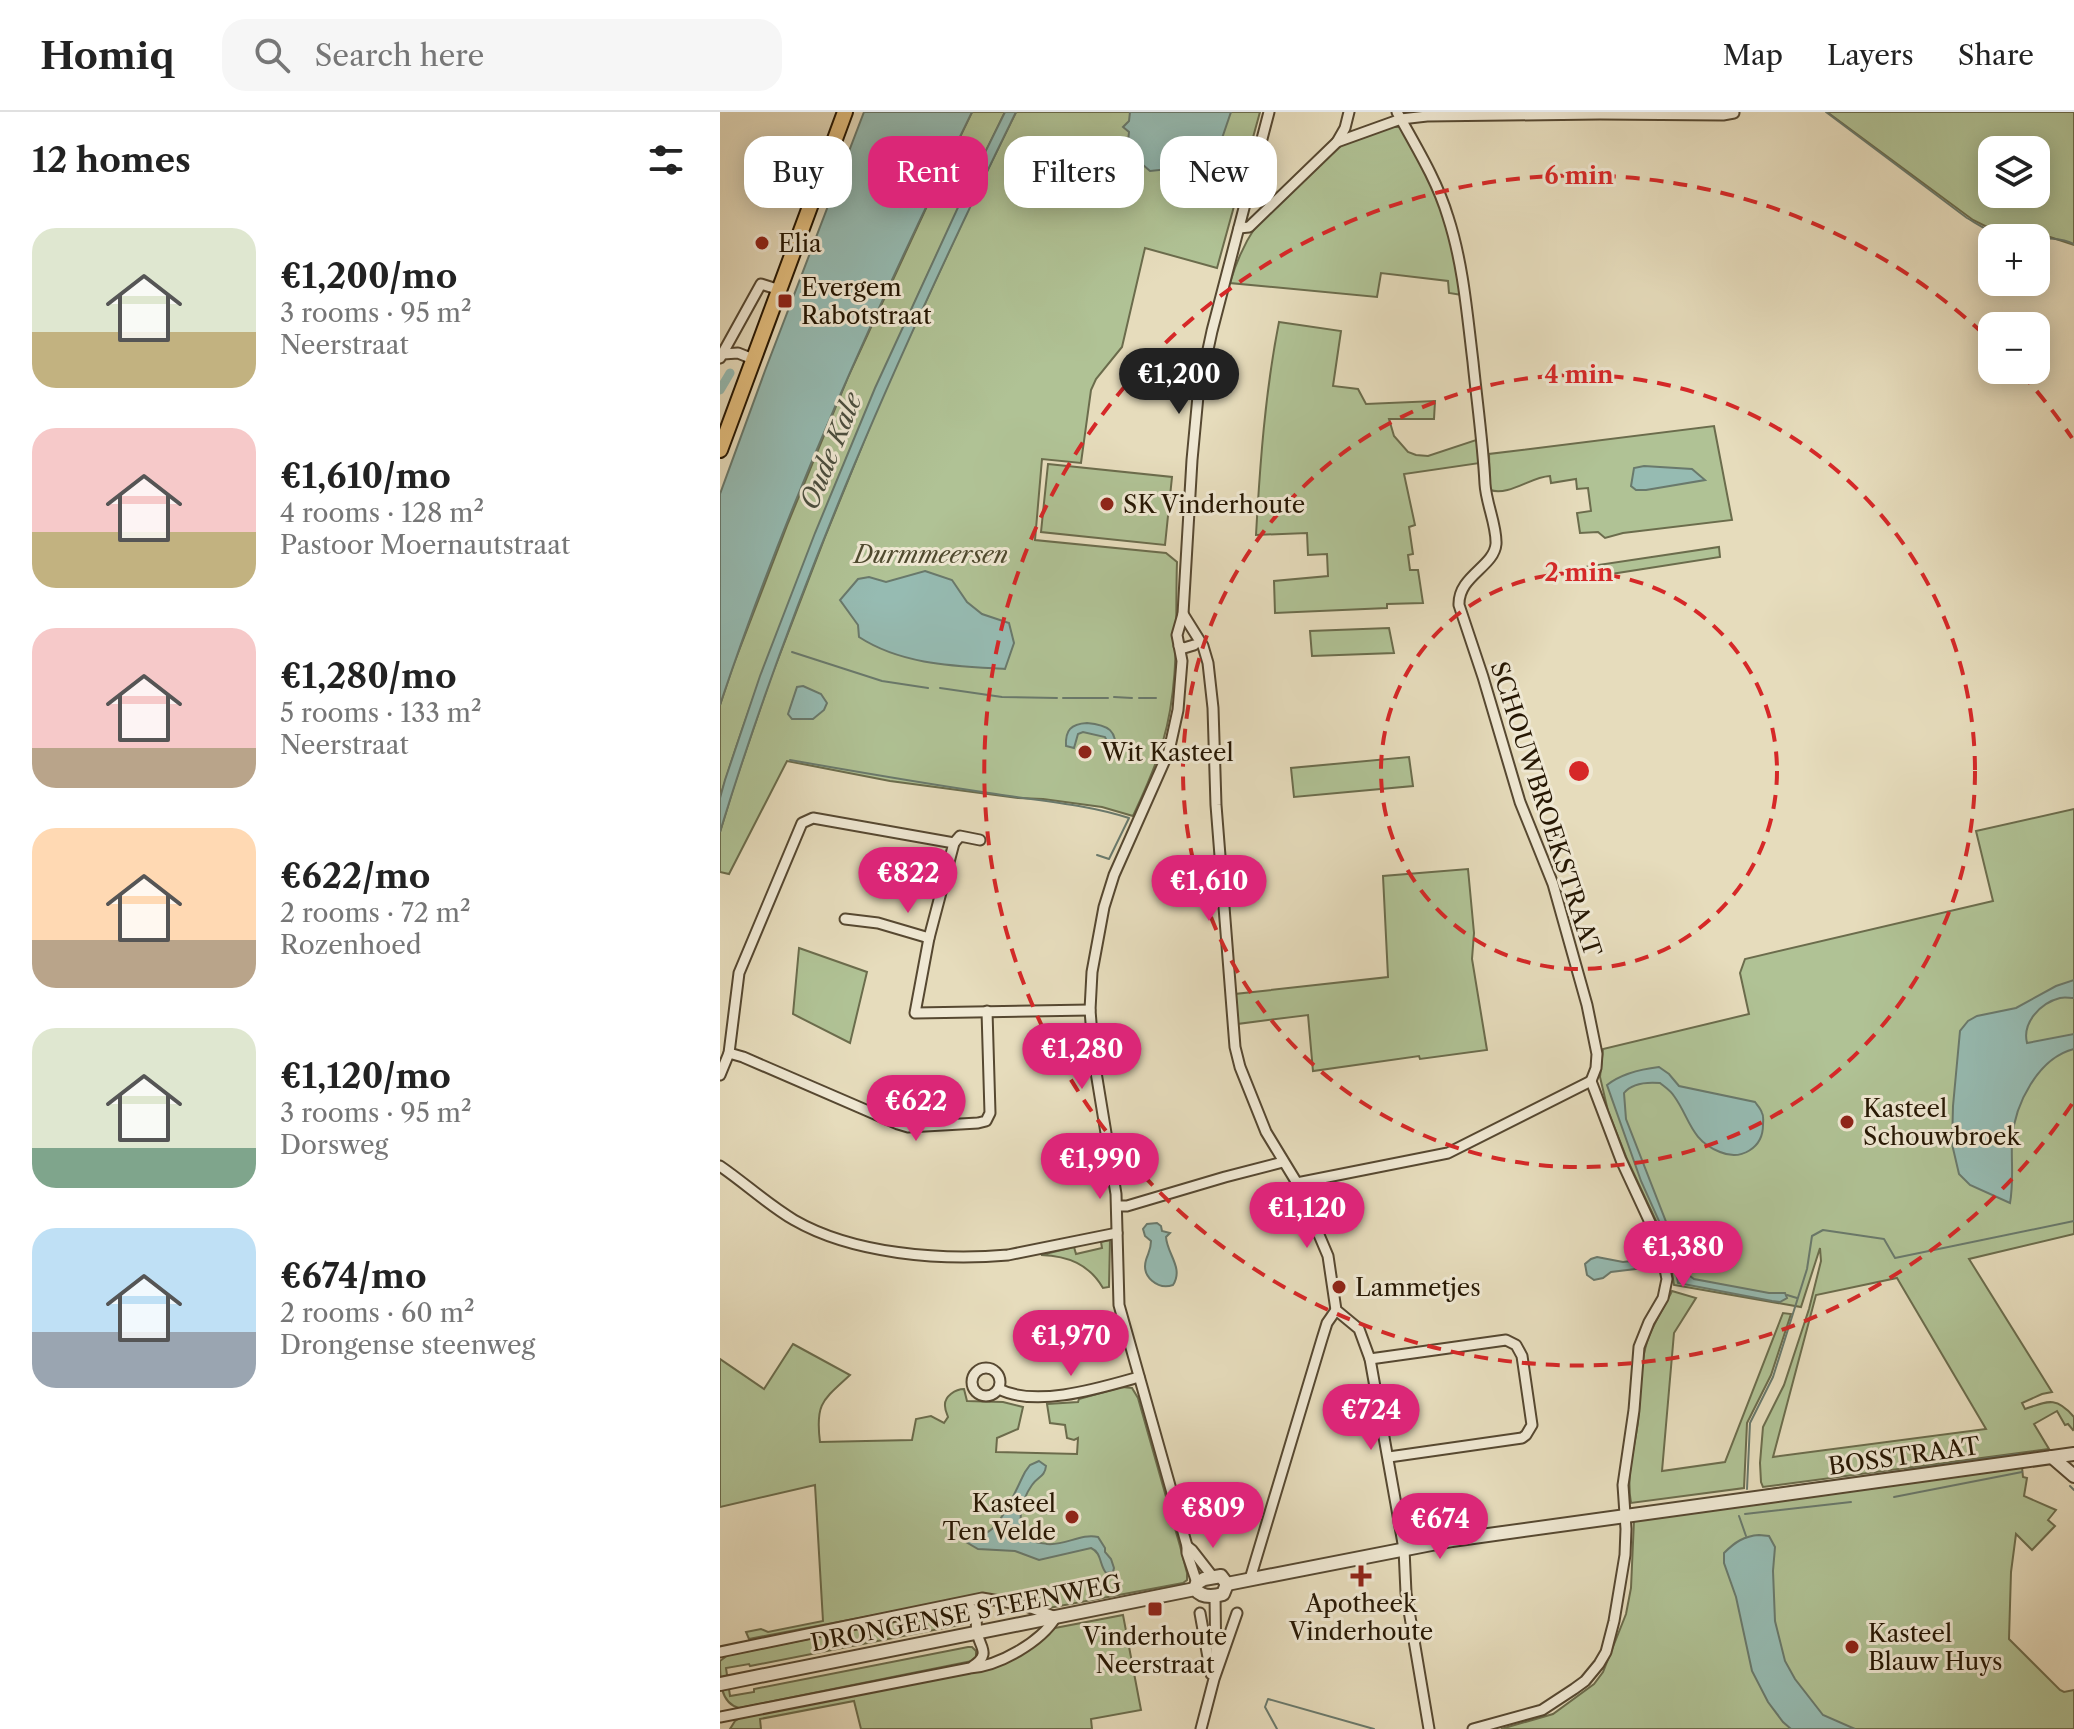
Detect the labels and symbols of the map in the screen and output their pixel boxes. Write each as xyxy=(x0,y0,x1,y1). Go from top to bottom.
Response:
text: 6 min xyxy=(1544,161,1614,190)
place label: Elia xyxy=(778,229,822,258)
marker: Elia xyxy=(753,234,771,252)
place label: Evergem Rabotstraat xyxy=(801,273,932,330)
marker: Evergem Rabotstraat xyxy=(776,292,794,310)
pin: €1,200 xyxy=(1114,348,1244,416)
text: 4 min xyxy=(1544,360,1614,389)
water label: Oude Kale xyxy=(793,387,869,514)
place label: SK Vinderhoute xyxy=(1123,490,1305,519)
marker: SK Vinderhoute xyxy=(1098,495,1116,513)
park label: Durmmeersen xyxy=(852,540,1008,569)
text: 2 min xyxy=(1544,558,1614,587)
street label: SCHOUWBROEKSTRAAT xyxy=(1485,658,1607,960)
place label: Wit Kasteel xyxy=(1100,738,1234,767)
marker: Wit Kasteel xyxy=(1076,743,1094,761)
centre of rings xyxy=(1565,757,1593,785)
pin: €822 xyxy=(861,847,955,915)
pin: €1,610 xyxy=(1144,855,1274,923)
pin: €1,280 xyxy=(1017,1023,1147,1091)
pin: €622 xyxy=(869,1075,963,1143)
place label: Kasteel Schouwbroek xyxy=(1863,1094,2022,1151)
marker: Kasteel Schouwbroek xyxy=(1838,1113,1856,1131)
pin: €1,990 xyxy=(1035,1133,1165,1201)
pin: €1,120 xyxy=(1242,1182,1372,1250)
pin: €1,380 xyxy=(1618,1221,1748,1289)
place label: Lammetjes xyxy=(1355,1273,1481,1302)
marker: Lammetjes xyxy=(1330,1278,1348,1296)
pin: €1,970 xyxy=(1006,1310,1136,1378)
pin: €724 xyxy=(1324,1384,1418,1452)
street label: BOSSTRAAT xyxy=(1826,1431,1982,1481)
pin: €809 xyxy=(1166,1482,1260,1550)
place label: Kasteel Ten Velde xyxy=(943,1489,1056,1546)
pin: €674 xyxy=(1393,1493,1487,1561)
marker: Kasteel Ten Velde xyxy=(1063,1508,1081,1526)
marker: Apotheek Vinderhoute xyxy=(1352,1567,1370,1585)
street label: DRONGENSE STEENWEG xyxy=(808,1569,1124,1657)
place label: Apotheek Vinderhoute xyxy=(1288,1589,1433,1646)
marker: Vinderhoute Neerstraat xyxy=(1146,1600,1164,1618)
place label: Kasteel Blauw Huys xyxy=(1868,1619,2002,1676)
place label: Vinderhoute Neerstraat xyxy=(1082,1622,1227,1679)
marker: Kasteel Blauw Huys xyxy=(1843,1638,1861,1656)

